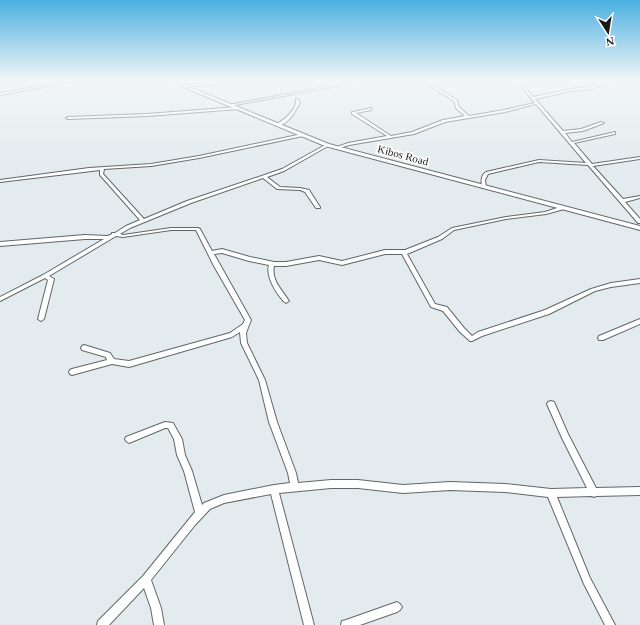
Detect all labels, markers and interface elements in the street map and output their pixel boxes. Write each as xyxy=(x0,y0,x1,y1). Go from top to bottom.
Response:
north arrow xyxy=(588,12,628,52)
text: N xyxy=(605,35,615,48)
street label: Kibos Road xyxy=(376,142,430,168)

